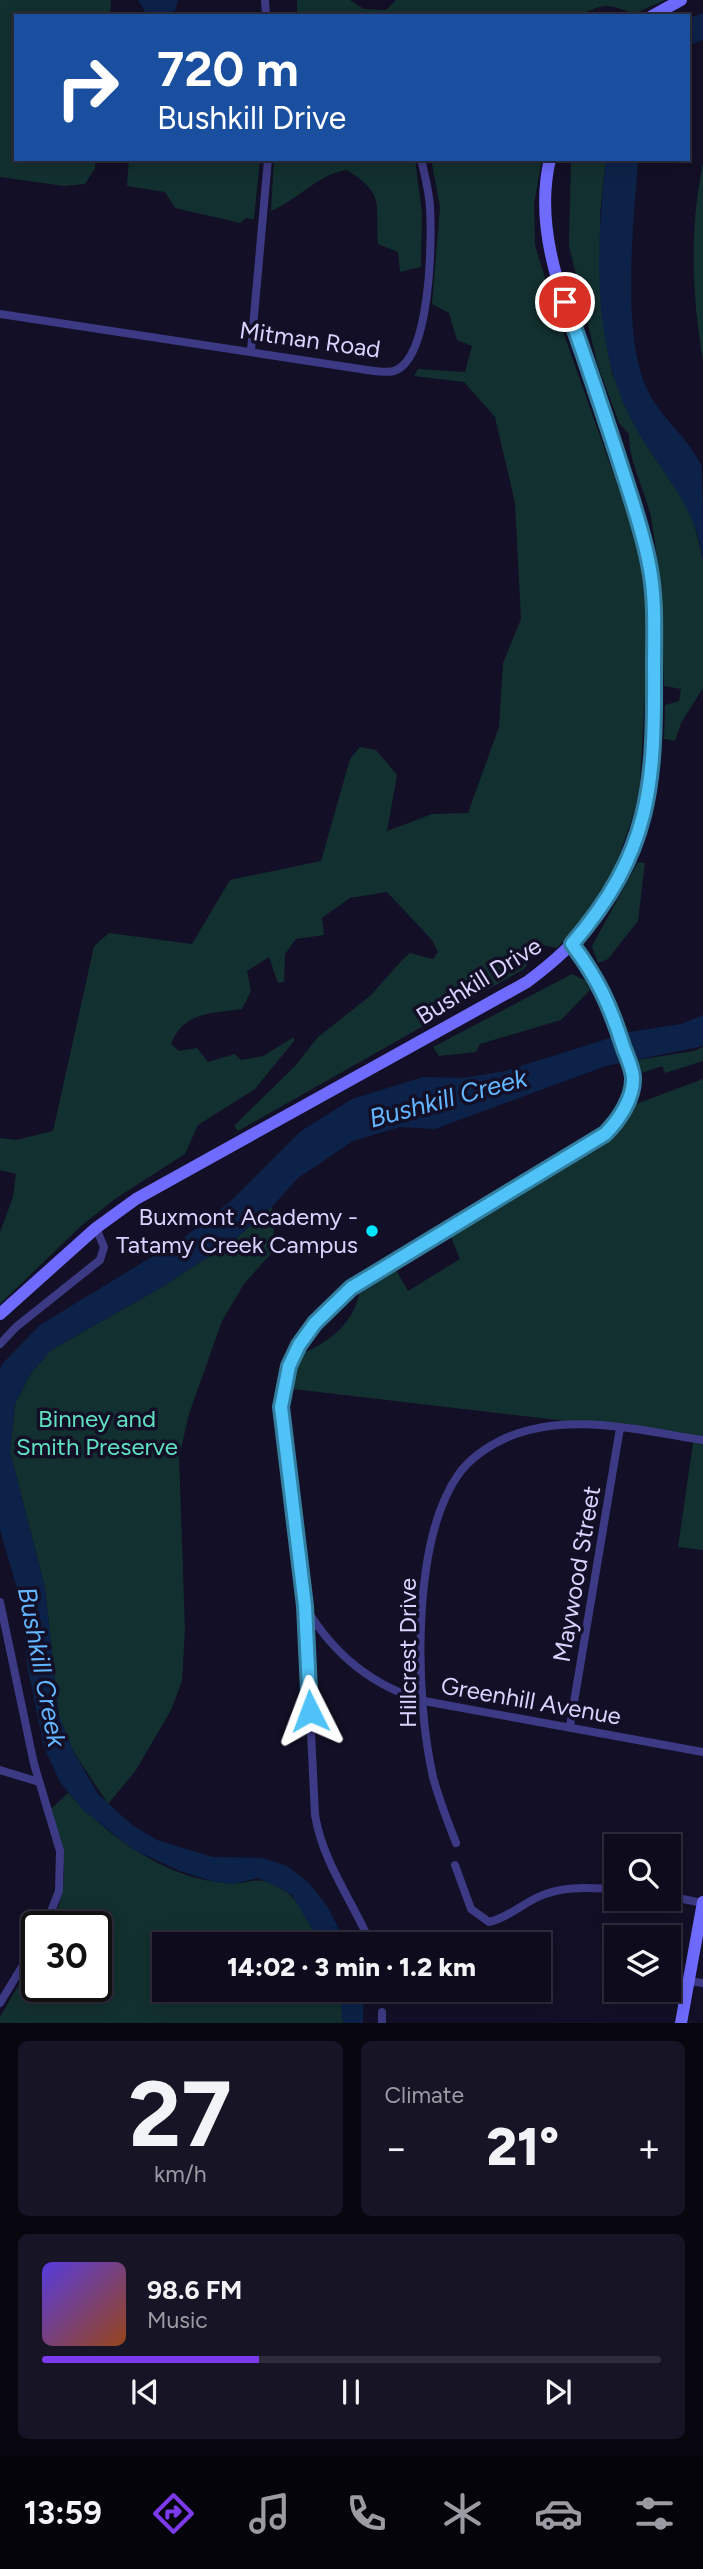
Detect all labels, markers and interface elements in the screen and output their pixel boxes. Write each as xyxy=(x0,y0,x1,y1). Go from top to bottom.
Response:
text: 720 m xyxy=(157,39,299,98)
icon: right xyxy=(42,42,133,133)
text: Bushkill Drive xyxy=(157,99,346,137)
pin xyxy=(535,272,595,332)
icon: arrive xyxy=(546,283,584,321)
street label: Mitman Road xyxy=(238,315,382,364)
street label: Bushkill Drive xyxy=(411,931,547,1030)
water label: Bushkill Creek xyxy=(365,1061,532,1134)
place label: Buxmont Academy - Tatamy Creek Campus xyxy=(116,1202,358,1259)
marker: Buxmont Academy - Tatamy Creek Campus xyxy=(364,1223,380,1239)
park label: Binney and Smith Preserve xyxy=(16,1404,178,1461)
street label: Maywood Street xyxy=(547,1483,606,1664)
street label: Hillcrest Drive xyxy=(393,1578,422,1728)
water label: Bushkill Creek xyxy=(11,1584,73,1751)
street label: Greenhill Avenue xyxy=(439,1670,623,1731)
position arrow xyxy=(273,1674,347,1748)
map controls xyxy=(604,1834,681,2002)
button: search xyxy=(604,1834,681,1911)
speed limit sign: 30 xyxy=(21,1911,112,2002)
button: layers xyxy=(604,1925,681,2002)
text: 14:02 · 3 min · 1.2 km xyxy=(227,1951,476,1983)
text: 27 xyxy=(129,2060,232,2169)
text: Climate xyxy=(385,2081,464,2109)
text: 21° xyxy=(486,2116,559,2178)
text: − xyxy=(385,2125,408,2171)
text: + xyxy=(637,2125,661,2171)
text: km/h xyxy=(154,2160,207,2188)
text: 98.6 FM xyxy=(147,2274,242,2306)
text: Music xyxy=(147,2306,208,2334)
icon: previous xyxy=(126,2373,164,2411)
icon: pause xyxy=(332,2373,370,2411)
icon: next xyxy=(539,2373,577,2411)
icon: directions xyxy=(149,2489,198,2538)
icon: music xyxy=(245,2489,294,2538)
icon: phone xyxy=(342,2489,391,2538)
icon: climate xyxy=(438,2489,487,2538)
icon: car xyxy=(534,2489,583,2538)
icon: filters xyxy=(630,2489,679,2538)
text: 13:59 xyxy=(24,2494,102,2532)

